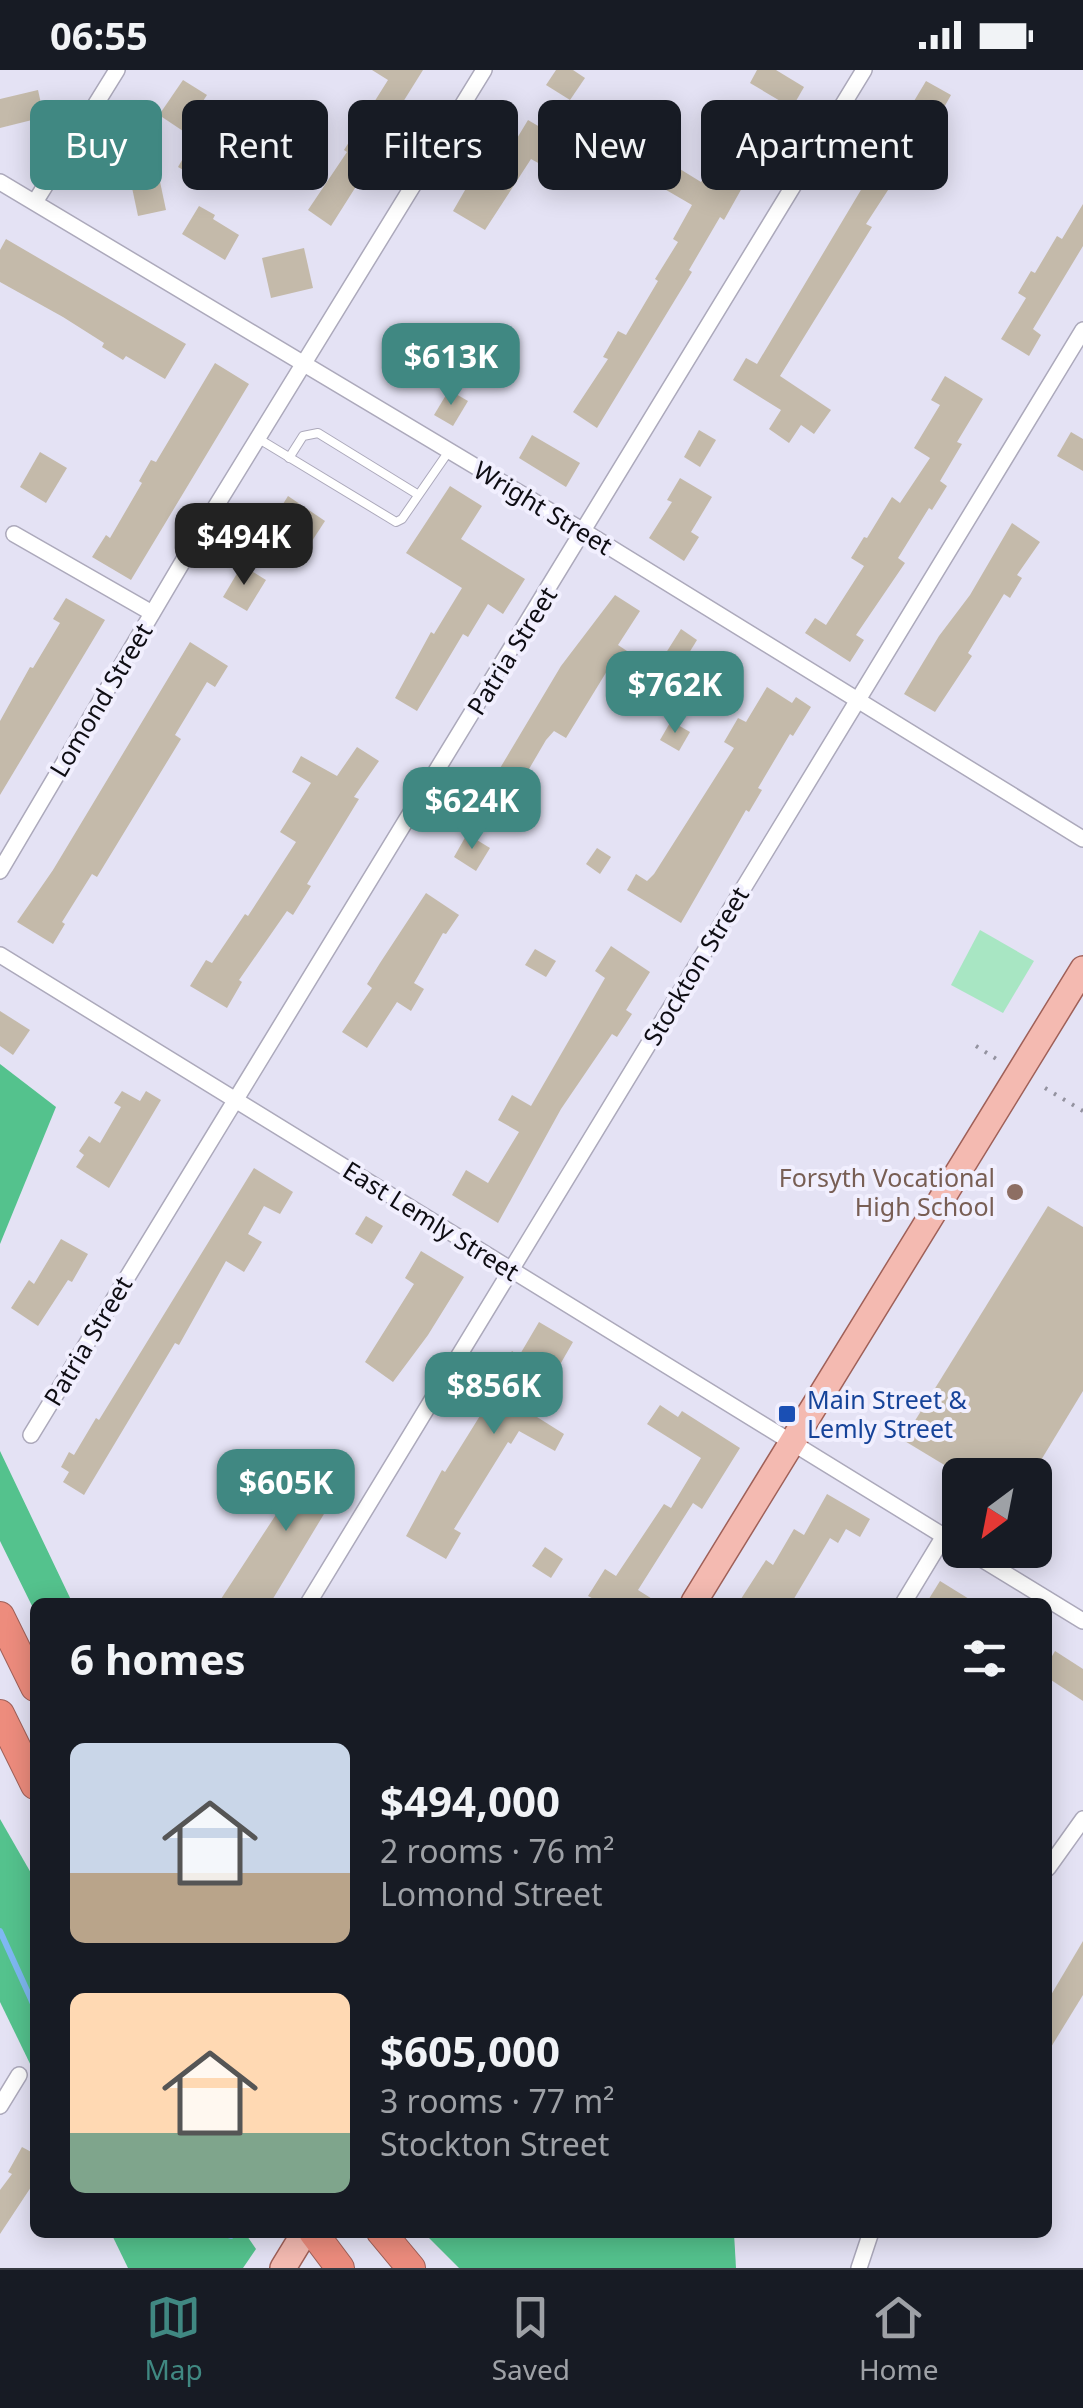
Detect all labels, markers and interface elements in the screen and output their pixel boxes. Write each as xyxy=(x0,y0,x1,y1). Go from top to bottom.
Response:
text: 06:55 xyxy=(50,9,148,61)
chip: Buy xyxy=(30,100,162,190)
chip: Rent xyxy=(182,100,328,190)
chip: Filters xyxy=(348,100,518,190)
chip: New xyxy=(538,100,681,190)
chip: Apartment xyxy=(701,100,948,190)
pin: $613K xyxy=(381,323,521,408)
text: $613K xyxy=(404,334,498,377)
street label: Wright Street xyxy=(468,452,619,562)
pin: $494K xyxy=(174,503,314,588)
text: $494K xyxy=(197,514,291,557)
street label: Patria Street xyxy=(458,580,564,721)
street label: Lomond Street xyxy=(41,616,159,783)
pin: $762K xyxy=(605,651,745,736)
text: $762K xyxy=(628,662,722,705)
pin: $624K xyxy=(402,767,542,852)
text: $624K xyxy=(425,778,519,821)
street label: Stockton Street xyxy=(634,880,756,1051)
street label: East Lemly Street xyxy=(337,1152,526,1288)
place label: Forsyth Vocational High School xyxy=(779,1160,995,1223)
marker: Forsyth Vocational High School xyxy=(1004,1181,1026,1203)
street label: Patria Street xyxy=(35,1269,139,1412)
pin: $856K xyxy=(424,1352,564,1437)
text: $856K xyxy=(447,1363,541,1406)
place label: Main Street & Lemly Street xyxy=(807,1382,967,1445)
marker: Main Street & Lemly Street xyxy=(776,1403,798,1425)
pin: $605K xyxy=(216,1449,356,1534)
north arrow xyxy=(942,1458,1052,1568)
map controls xyxy=(942,1458,1052,1568)
text: $605K xyxy=(239,1460,333,1503)
text: 6 homes xyxy=(70,1630,246,1687)
icon: filters xyxy=(957,1631,1012,1686)
text: $494,000 xyxy=(380,1772,560,1829)
icon: home xyxy=(150,1783,270,1903)
text: 2 rooms · 76 m² xyxy=(380,1829,614,1872)
text: Lomond Street xyxy=(380,1872,603,1915)
text: $605,000 xyxy=(380,2022,560,2079)
icon: home xyxy=(150,2033,270,2153)
text: 3 rooms · 77 m² xyxy=(380,2079,614,2122)
text: Stockton Street xyxy=(380,2122,609,2165)
tab: Map xyxy=(144,2290,203,2388)
tab: Saved xyxy=(492,2290,570,2388)
tab: Home xyxy=(859,2290,939,2388)

